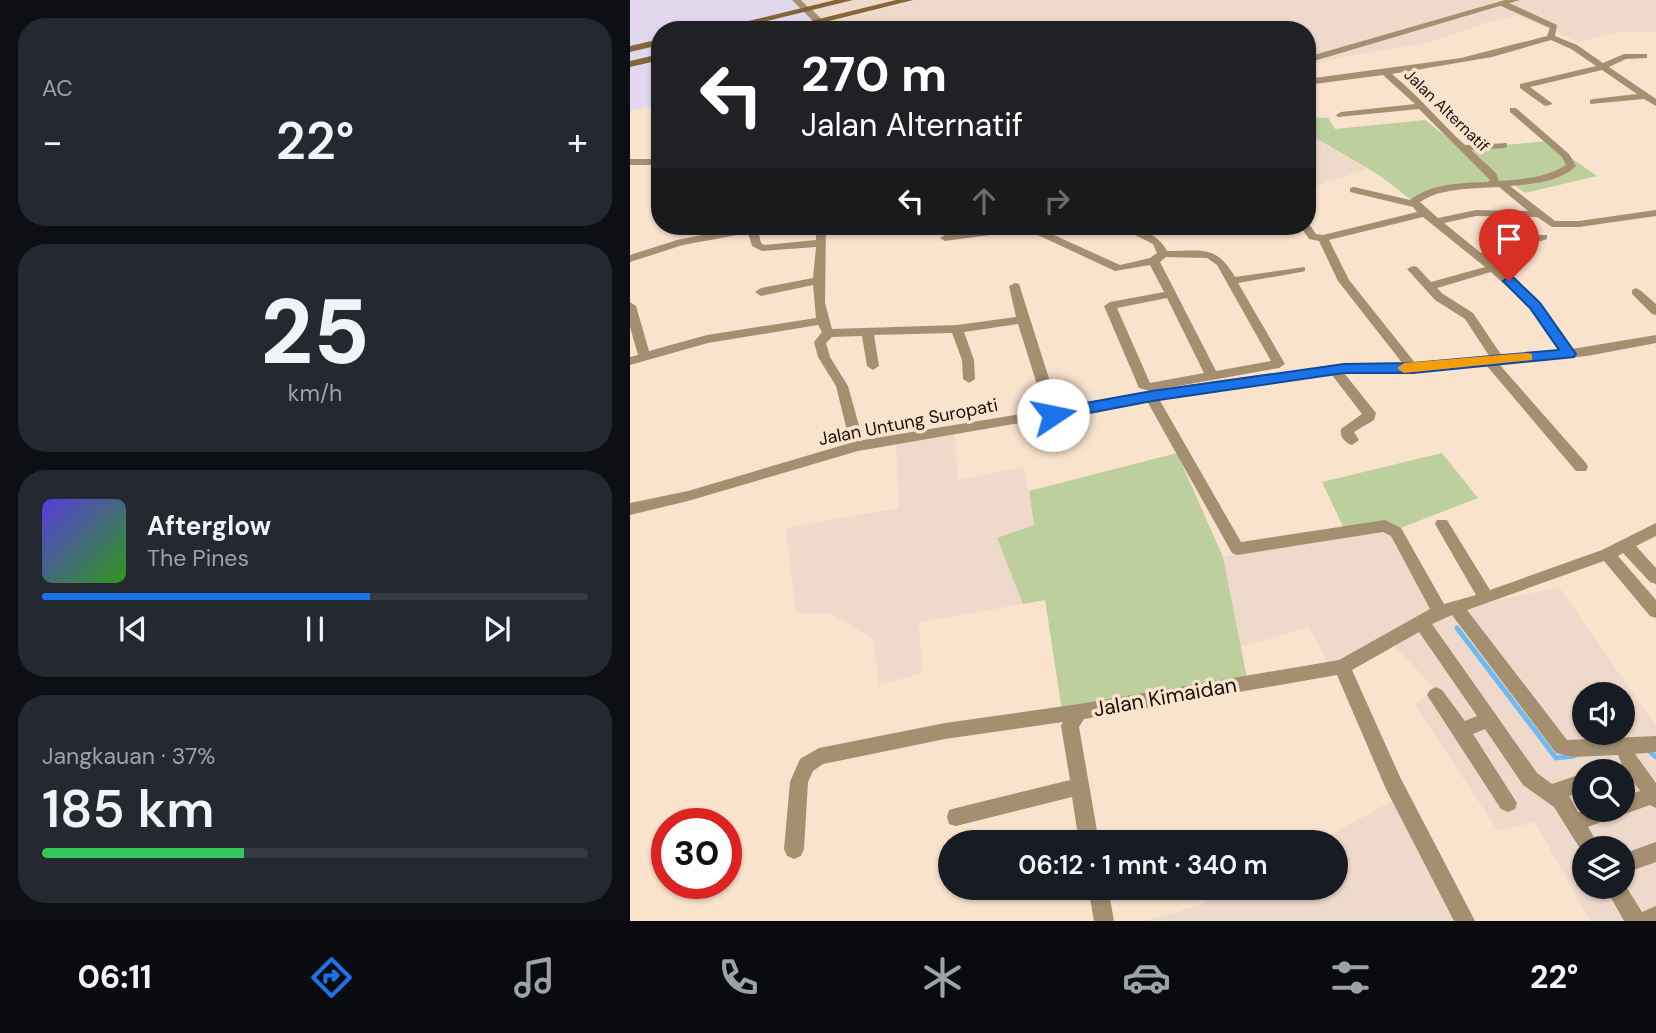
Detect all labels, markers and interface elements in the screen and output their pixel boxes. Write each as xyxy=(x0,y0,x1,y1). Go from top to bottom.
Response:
text: 270 m xyxy=(801,42,947,106)
icon: left xyxy=(686,49,777,140)
street label: Jalan Alternatif xyxy=(1399,64,1494,156)
text: AC xyxy=(42,73,73,103)
text: Jalan Alternatif xyxy=(801,104,1023,146)
text: 22° xyxy=(276,107,354,175)
text: − xyxy=(42,117,63,167)
text: + xyxy=(567,117,588,167)
icon: left xyxy=(892,182,930,220)
icon: ahead xyxy=(965,182,1003,220)
icon: right xyxy=(1038,182,1076,220)
pin xyxy=(1479,209,1539,281)
icon: arrive xyxy=(1490,220,1528,258)
text: 25 xyxy=(260,273,370,391)
text: km/h xyxy=(288,378,342,408)
position arrow xyxy=(1016,378,1090,452)
street label: Jalan Untung Suropati xyxy=(816,393,1000,451)
text: Afterglow xyxy=(147,509,271,543)
text: The Pines xyxy=(147,543,249,573)
icon: previous xyxy=(114,610,152,648)
icon: pause xyxy=(296,610,334,648)
icon: next xyxy=(478,610,516,648)
street label: Jalan Kimaidan xyxy=(1091,671,1239,723)
map controls xyxy=(1572,682,1635,899)
button: sound xyxy=(1572,682,1635,745)
text: Jangkauan · 37% xyxy=(42,741,215,771)
button: search xyxy=(1572,759,1635,822)
text: 185 km xyxy=(42,775,214,843)
speed limit sign: 30 xyxy=(651,808,742,899)
button: layers xyxy=(1572,836,1635,899)
text: 06:12 · 1 mnt · 340 m xyxy=(1018,848,1268,882)
icon: directions xyxy=(307,953,356,1002)
icon: music xyxy=(510,953,559,1002)
icon: phone xyxy=(714,953,763,1002)
icon: climate xyxy=(918,953,967,1002)
icon: car xyxy=(1122,953,1171,1002)
icon: filters xyxy=(1326,953,1375,1002)
text: 06:11 xyxy=(77,956,152,998)
text: 22° xyxy=(1530,956,1578,998)

